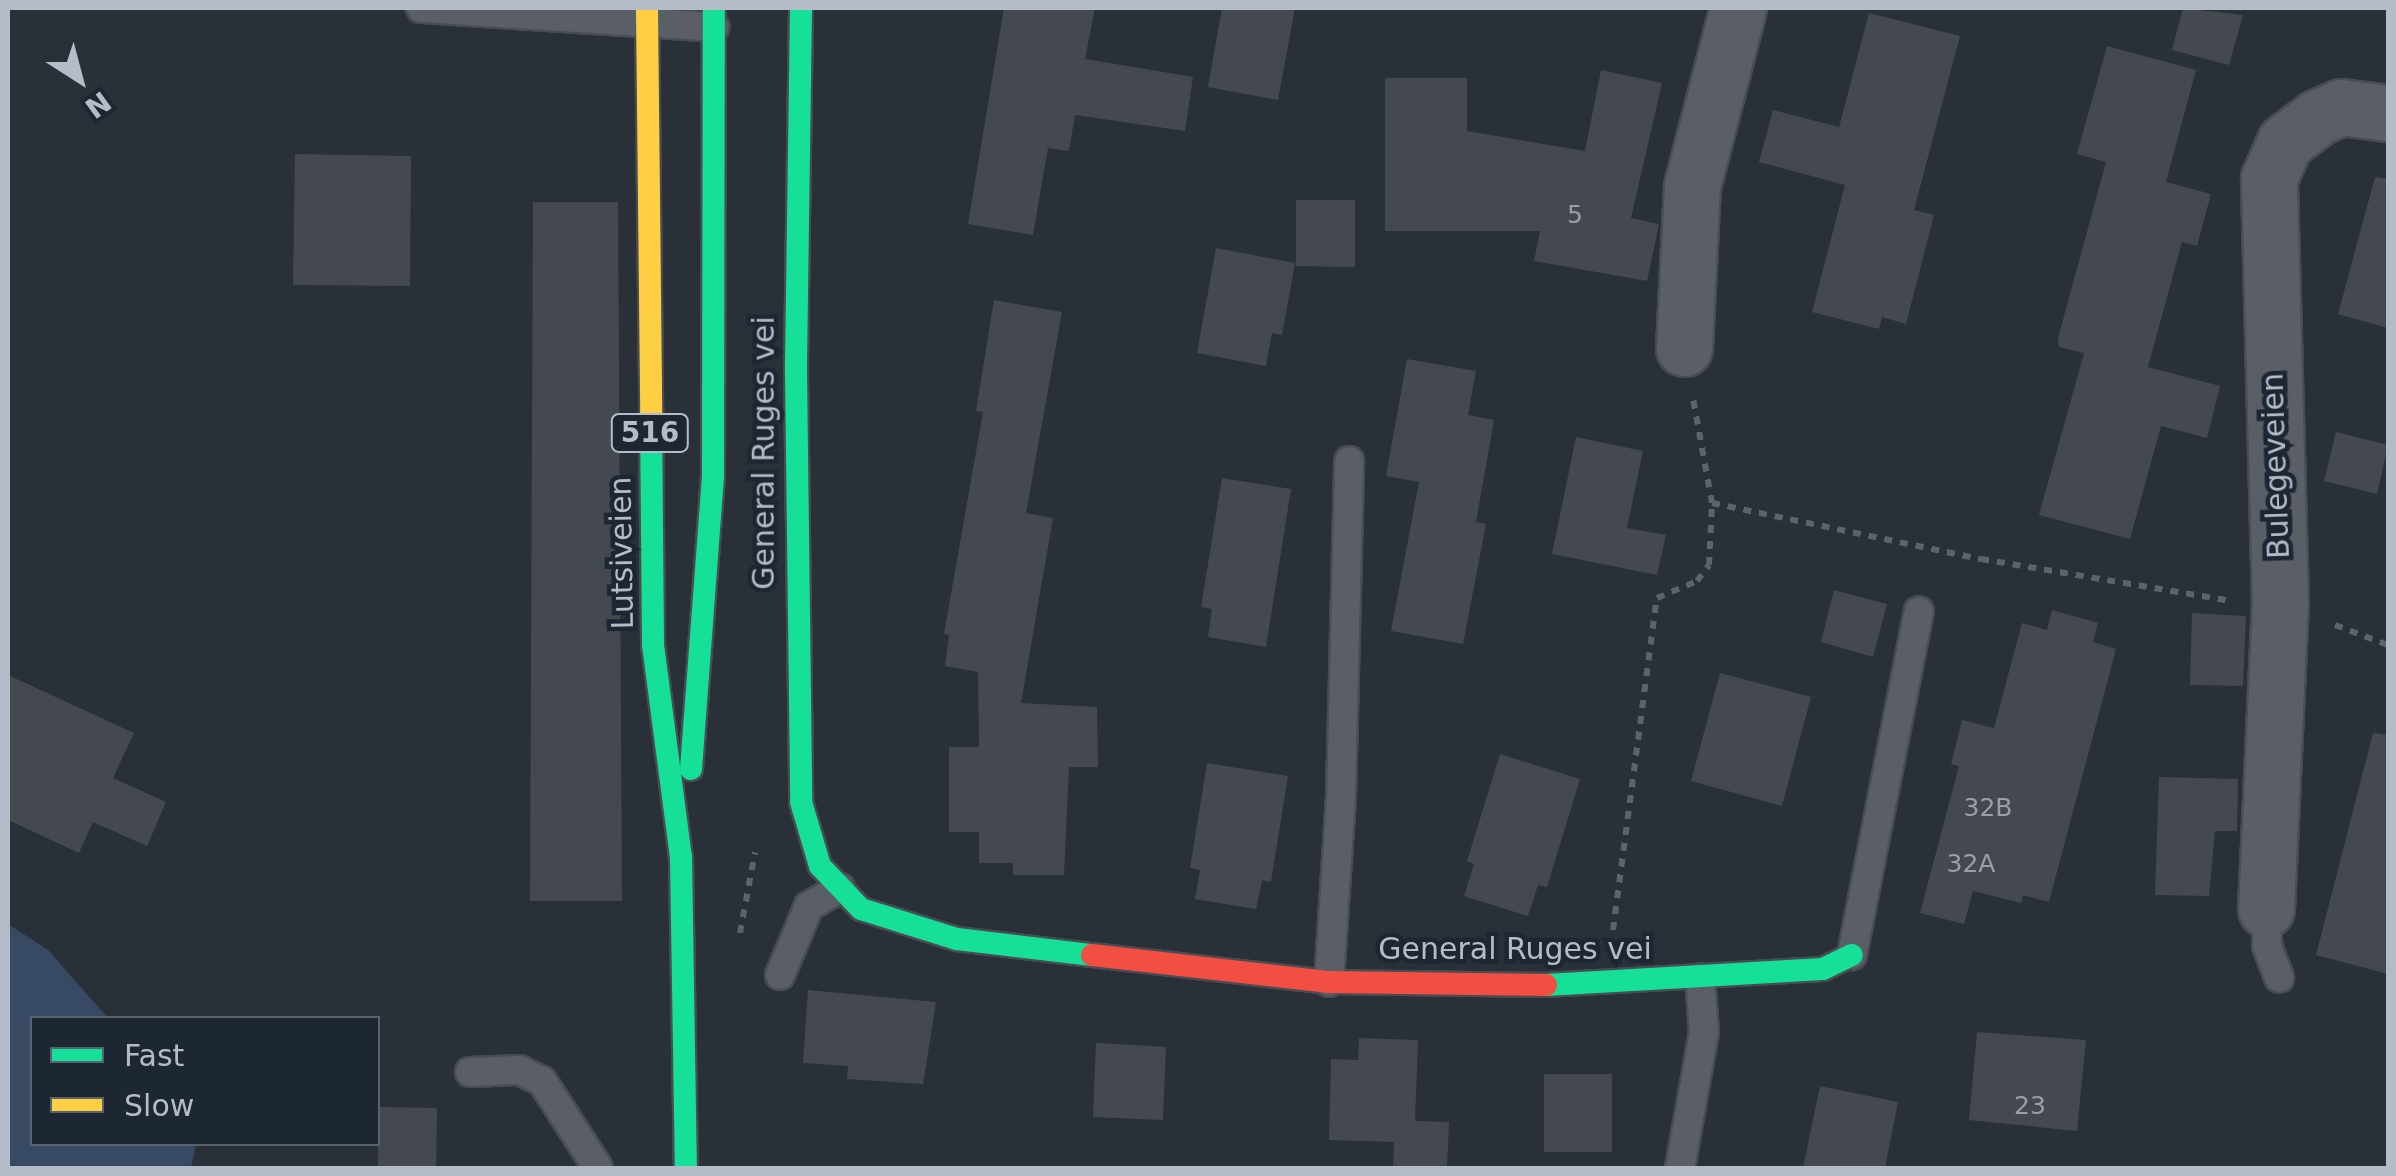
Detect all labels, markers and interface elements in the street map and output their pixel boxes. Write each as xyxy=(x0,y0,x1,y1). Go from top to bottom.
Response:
north arrow xyxy=(30,30,130,130)
text: N xyxy=(79,84,117,125)
house number: 5 xyxy=(1567,200,1583,230)
street label: General Ruges vei xyxy=(746,316,782,590)
street label: Bulegeveien xyxy=(2255,372,2297,560)
road number: 516 xyxy=(610,410,690,456)
street label: Lutsiveien xyxy=(603,476,641,630)
house number: 32B xyxy=(1964,793,2012,823)
house number: 32A xyxy=(1947,849,1995,879)
street label: General Ruges vei xyxy=(1378,931,1652,967)
legend xyxy=(30,1016,380,1146)
text: Fast xyxy=(124,1038,184,1073)
text: Slow xyxy=(124,1088,194,1123)
house number: 23 xyxy=(2014,1091,2046,1121)

